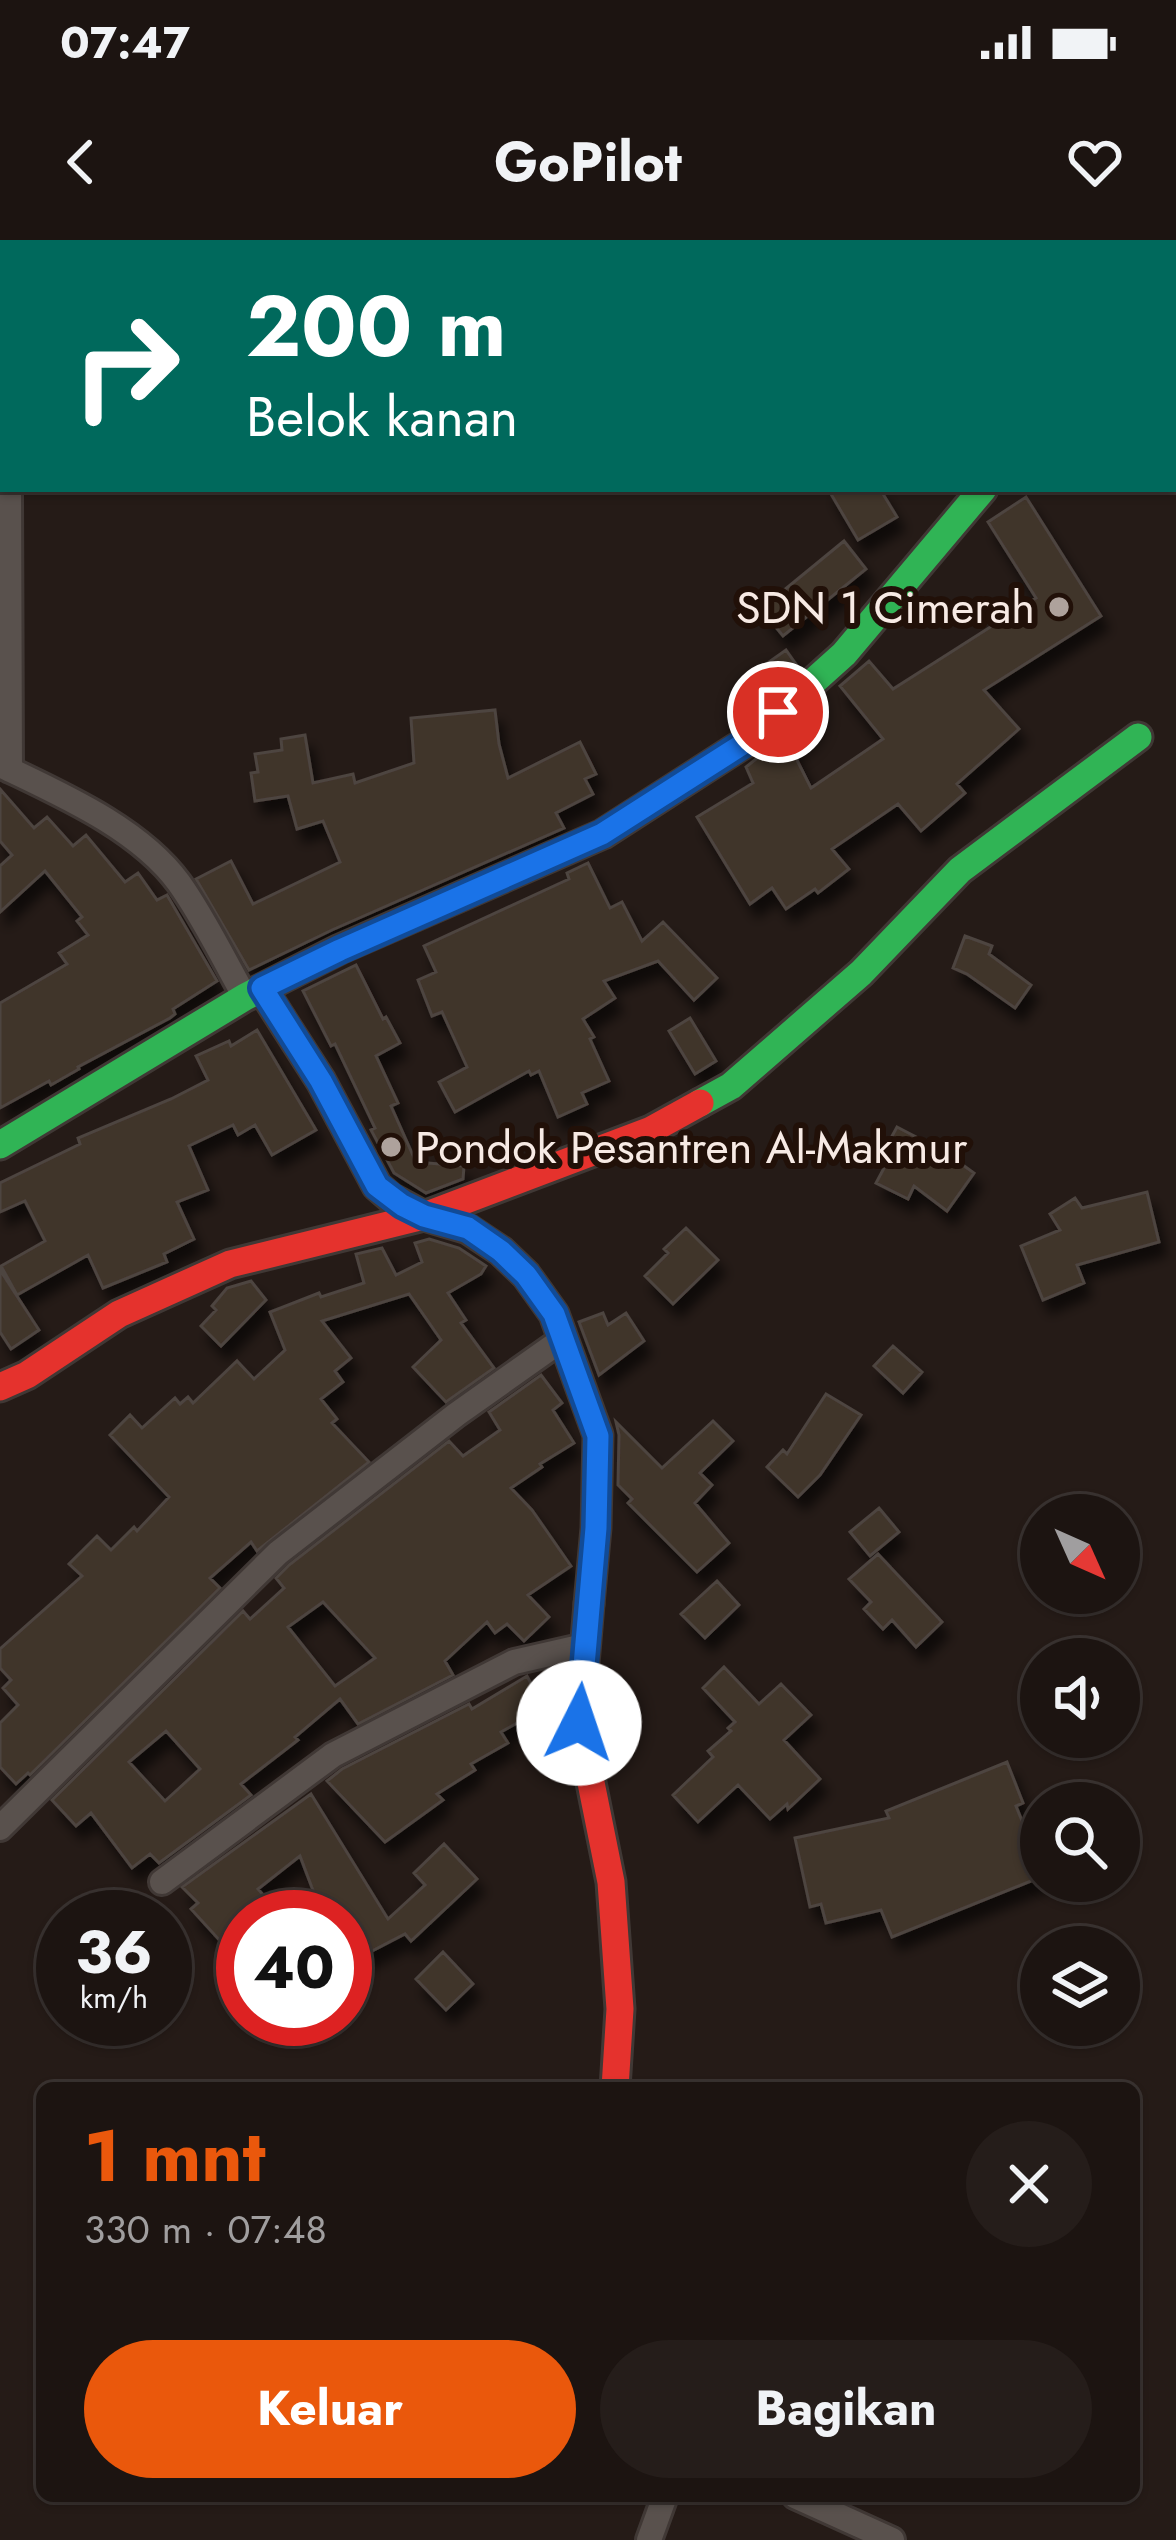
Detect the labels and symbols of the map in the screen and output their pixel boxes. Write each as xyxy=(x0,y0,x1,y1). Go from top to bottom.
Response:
place label: SDN 1 Cimerah xyxy=(736,575,1035,640)
marker: SDN 1 Cimerah xyxy=(1046,594,1072,620)
pin xyxy=(727,661,829,763)
place label: Pondok Pesantren Al-Makmur xyxy=(415,1115,968,1180)
marker: Pondok Pesantren Al-Makmur xyxy=(378,1134,404,1160)
north arrow xyxy=(1020,1494,1140,1614)
position arrow xyxy=(516,1660,642,1786)
speed limit sign: 40 xyxy=(216,1890,372,2046)

